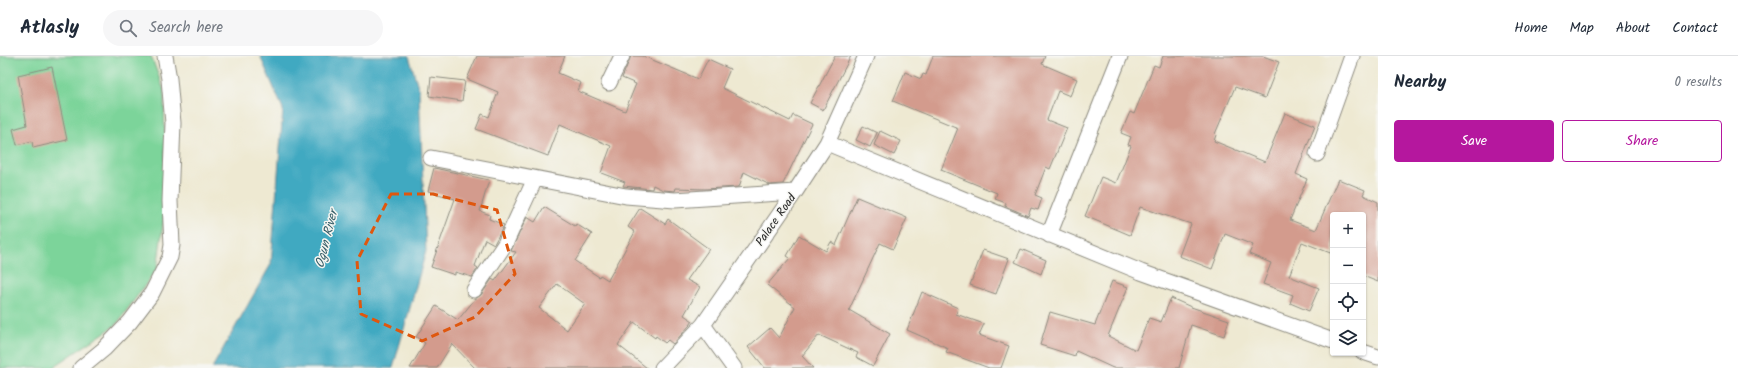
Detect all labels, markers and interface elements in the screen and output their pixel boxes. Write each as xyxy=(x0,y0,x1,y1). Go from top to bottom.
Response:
search box xyxy=(103,10,383,46)
text: Atlasly xyxy=(20,13,79,43)
text: Search here xyxy=(149,16,223,40)
icon: search xyxy=(117,17,139,39)
text: Home xyxy=(1514,17,1548,39)
text: Map xyxy=(1570,17,1594,39)
text: About xyxy=(1616,17,1650,39)
text: Contact xyxy=(1672,17,1718,39)
text: Nearby xyxy=(1394,69,1446,96)
text: 0 results xyxy=(1675,72,1722,93)
button: Save xyxy=(1394,120,1554,162)
button: Share xyxy=(1562,120,1722,162)
street label: Palace Road xyxy=(751,189,802,250)
water label: Ogun River xyxy=(310,205,345,270)
map controls xyxy=(1330,212,1366,356)
button: + xyxy=(1330,212,1366,248)
button: − xyxy=(1330,248,1366,284)
button: locate xyxy=(1330,284,1366,320)
button: layers xyxy=(1330,320,1366,356)

